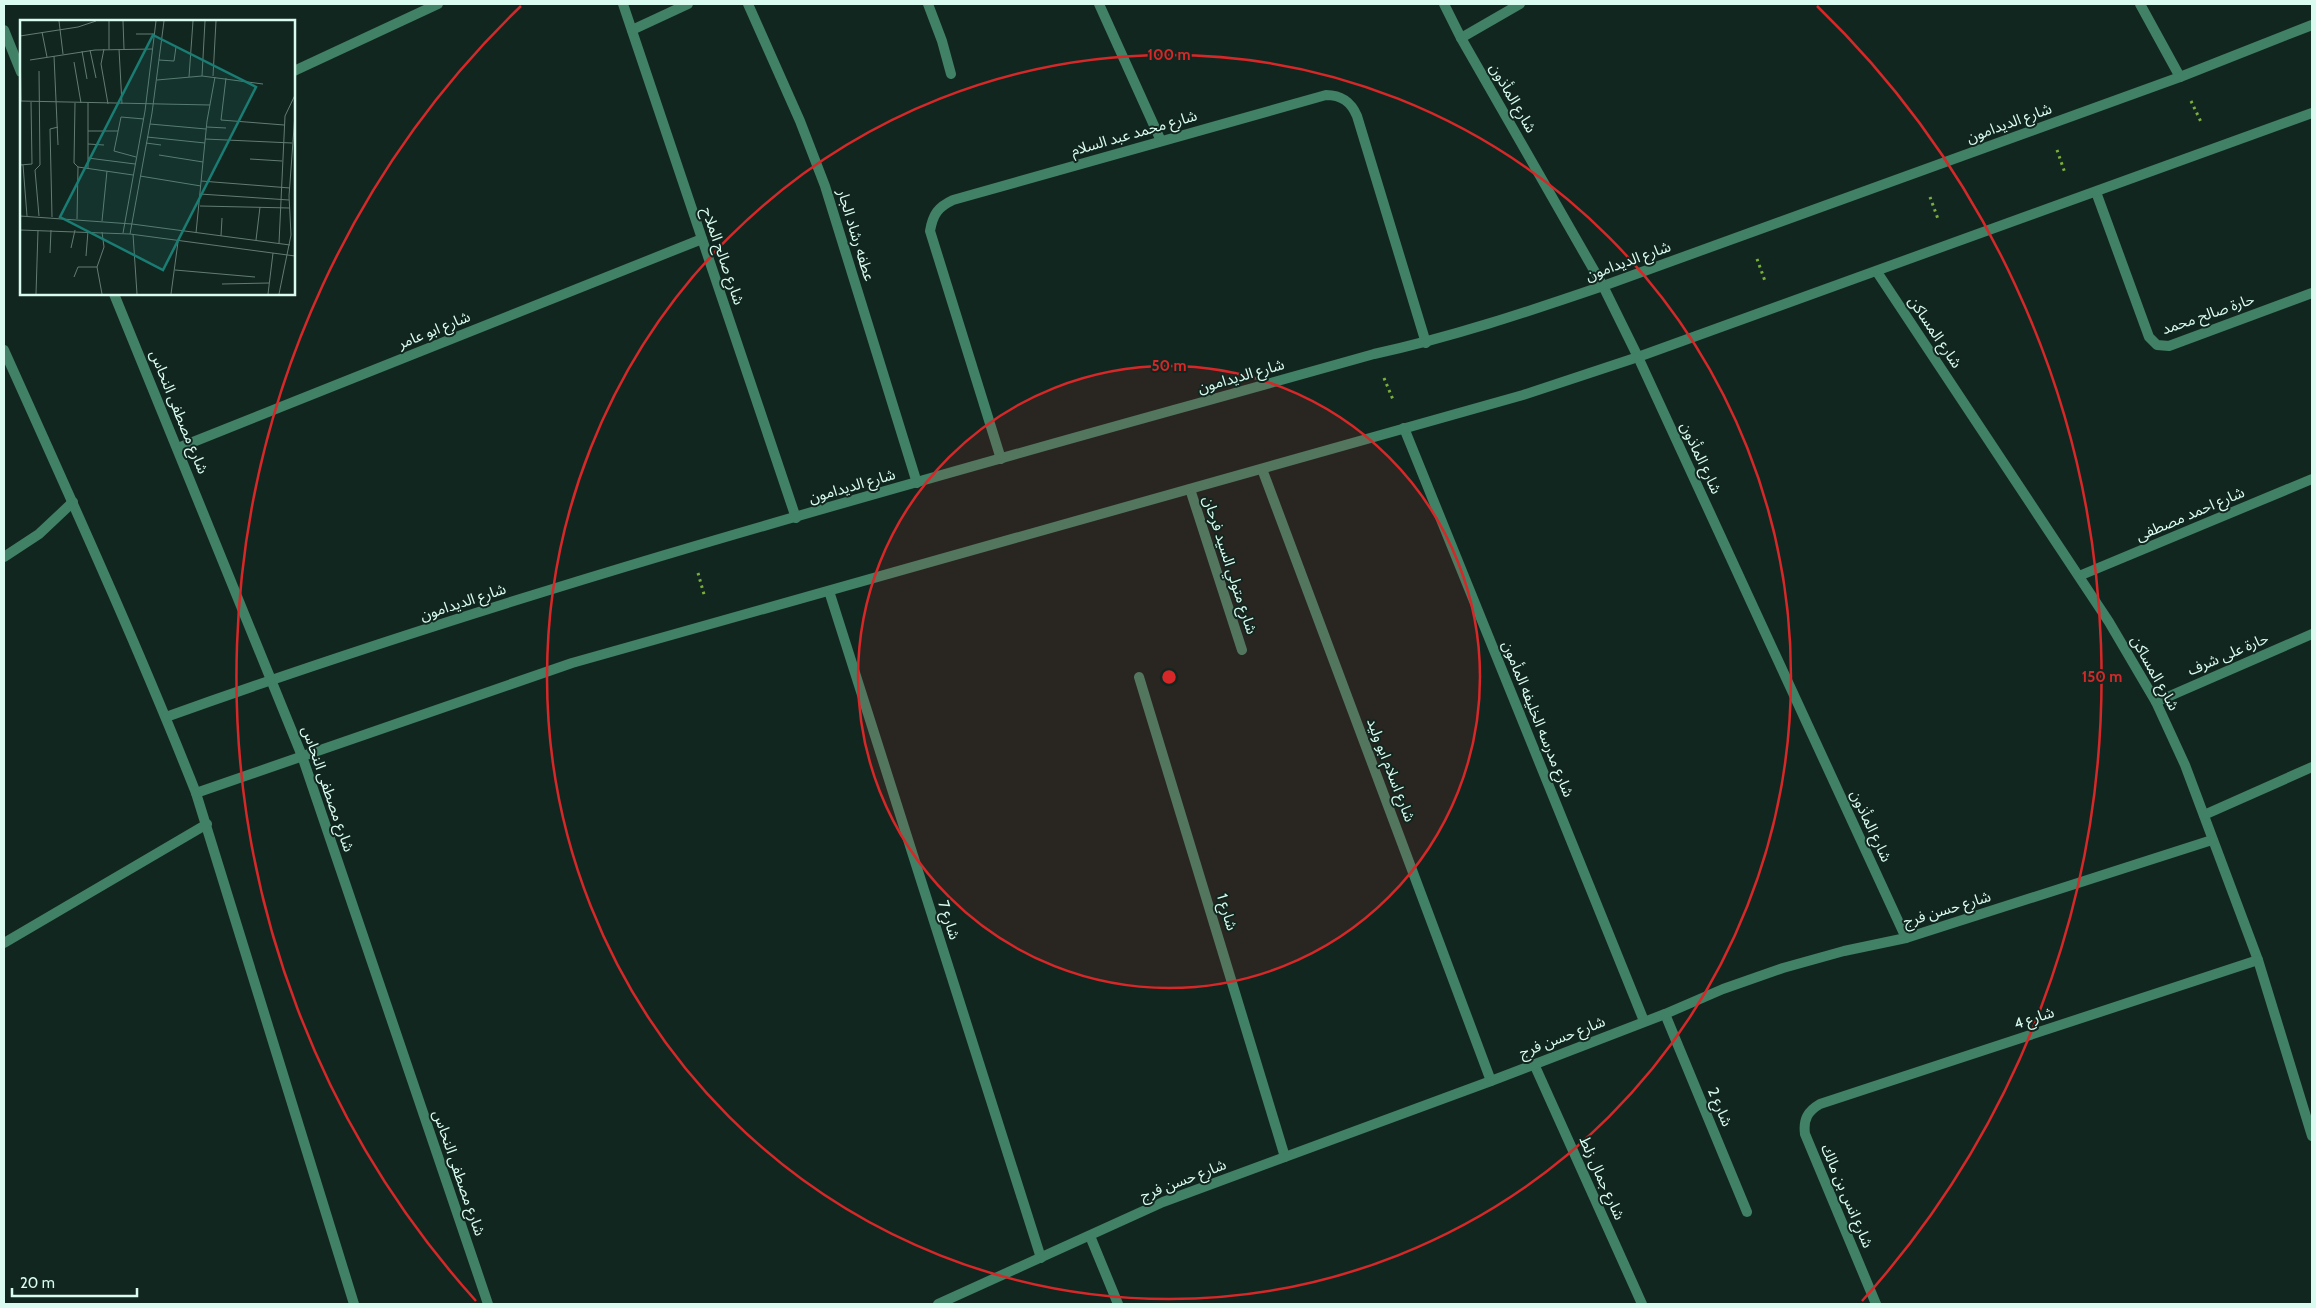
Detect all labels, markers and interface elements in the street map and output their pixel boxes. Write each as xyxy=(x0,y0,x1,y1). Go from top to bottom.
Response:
inset map xyxy=(20,20,295,295)
text: 100 m xyxy=(1147,46,1191,64)
street label: شارع المأذون xyxy=(1483,60,1540,138)
street label: شارع الديدامون xyxy=(1964,99,2055,150)
street label: شارع محمد عبد السلام xyxy=(1069,106,1200,163)
street label: عطفه رشاد الجار xyxy=(833,186,879,283)
street label: شارع صالح الملاح xyxy=(695,205,748,308)
street label: شارع الديدامون xyxy=(1583,237,1674,288)
street label: حارة صالح محمد xyxy=(2159,290,2258,341)
street label: شارع المساكن xyxy=(1902,293,1966,373)
street label: شارع ابو عامر xyxy=(394,307,474,356)
street label: شارع مصطفى النحاس xyxy=(143,347,212,478)
street label: شارع الديدامون xyxy=(1196,355,1287,400)
text: 50 m xyxy=(1151,357,1187,375)
street label: شارع المأذون xyxy=(1674,419,1726,498)
street label: شارع الديدامون xyxy=(807,465,898,510)
street label: شارع احمد مصطفى xyxy=(2133,483,2248,548)
street label: شارع متولي السيد فرحان xyxy=(1196,494,1261,637)
street label: شارع الديدامون xyxy=(418,580,509,627)
street label: حارة على شرف xyxy=(2185,629,2271,679)
street label: شارع المساكن xyxy=(2124,632,2183,715)
street label: شارع مدرسه الخليفه المأمون xyxy=(1496,638,1578,801)
centre of rings xyxy=(1160,668,1178,686)
text: 150 m xyxy=(2082,668,2122,686)
street label: شارع اسلام ابو وليد xyxy=(1360,716,1419,826)
street label: شارع مصطفى النحاس xyxy=(295,724,358,855)
street label: شارع المأذون xyxy=(1844,787,1896,866)
street label: شارع حسن فرج xyxy=(1901,887,1994,934)
street label: شارع 1 xyxy=(1210,891,1241,934)
street label: شارع 7 xyxy=(931,898,964,943)
street label: شارع 4 xyxy=(2012,1003,2058,1036)
street label: شارع حسن فرج xyxy=(1516,1012,1609,1064)
street label: شارع 2 xyxy=(1701,1085,1736,1131)
street label: شارع مصطفى النحاس xyxy=(426,1108,489,1239)
street label: شارع جمال زلط xyxy=(1573,1133,1629,1224)
street label: شارع انس بن مالك xyxy=(1814,1141,1877,1252)
street label: شارع حسن فرج xyxy=(1137,1155,1230,1207)
scale bar xyxy=(12,1266,138,1298)
text: 20 m xyxy=(20,1274,55,1292)

